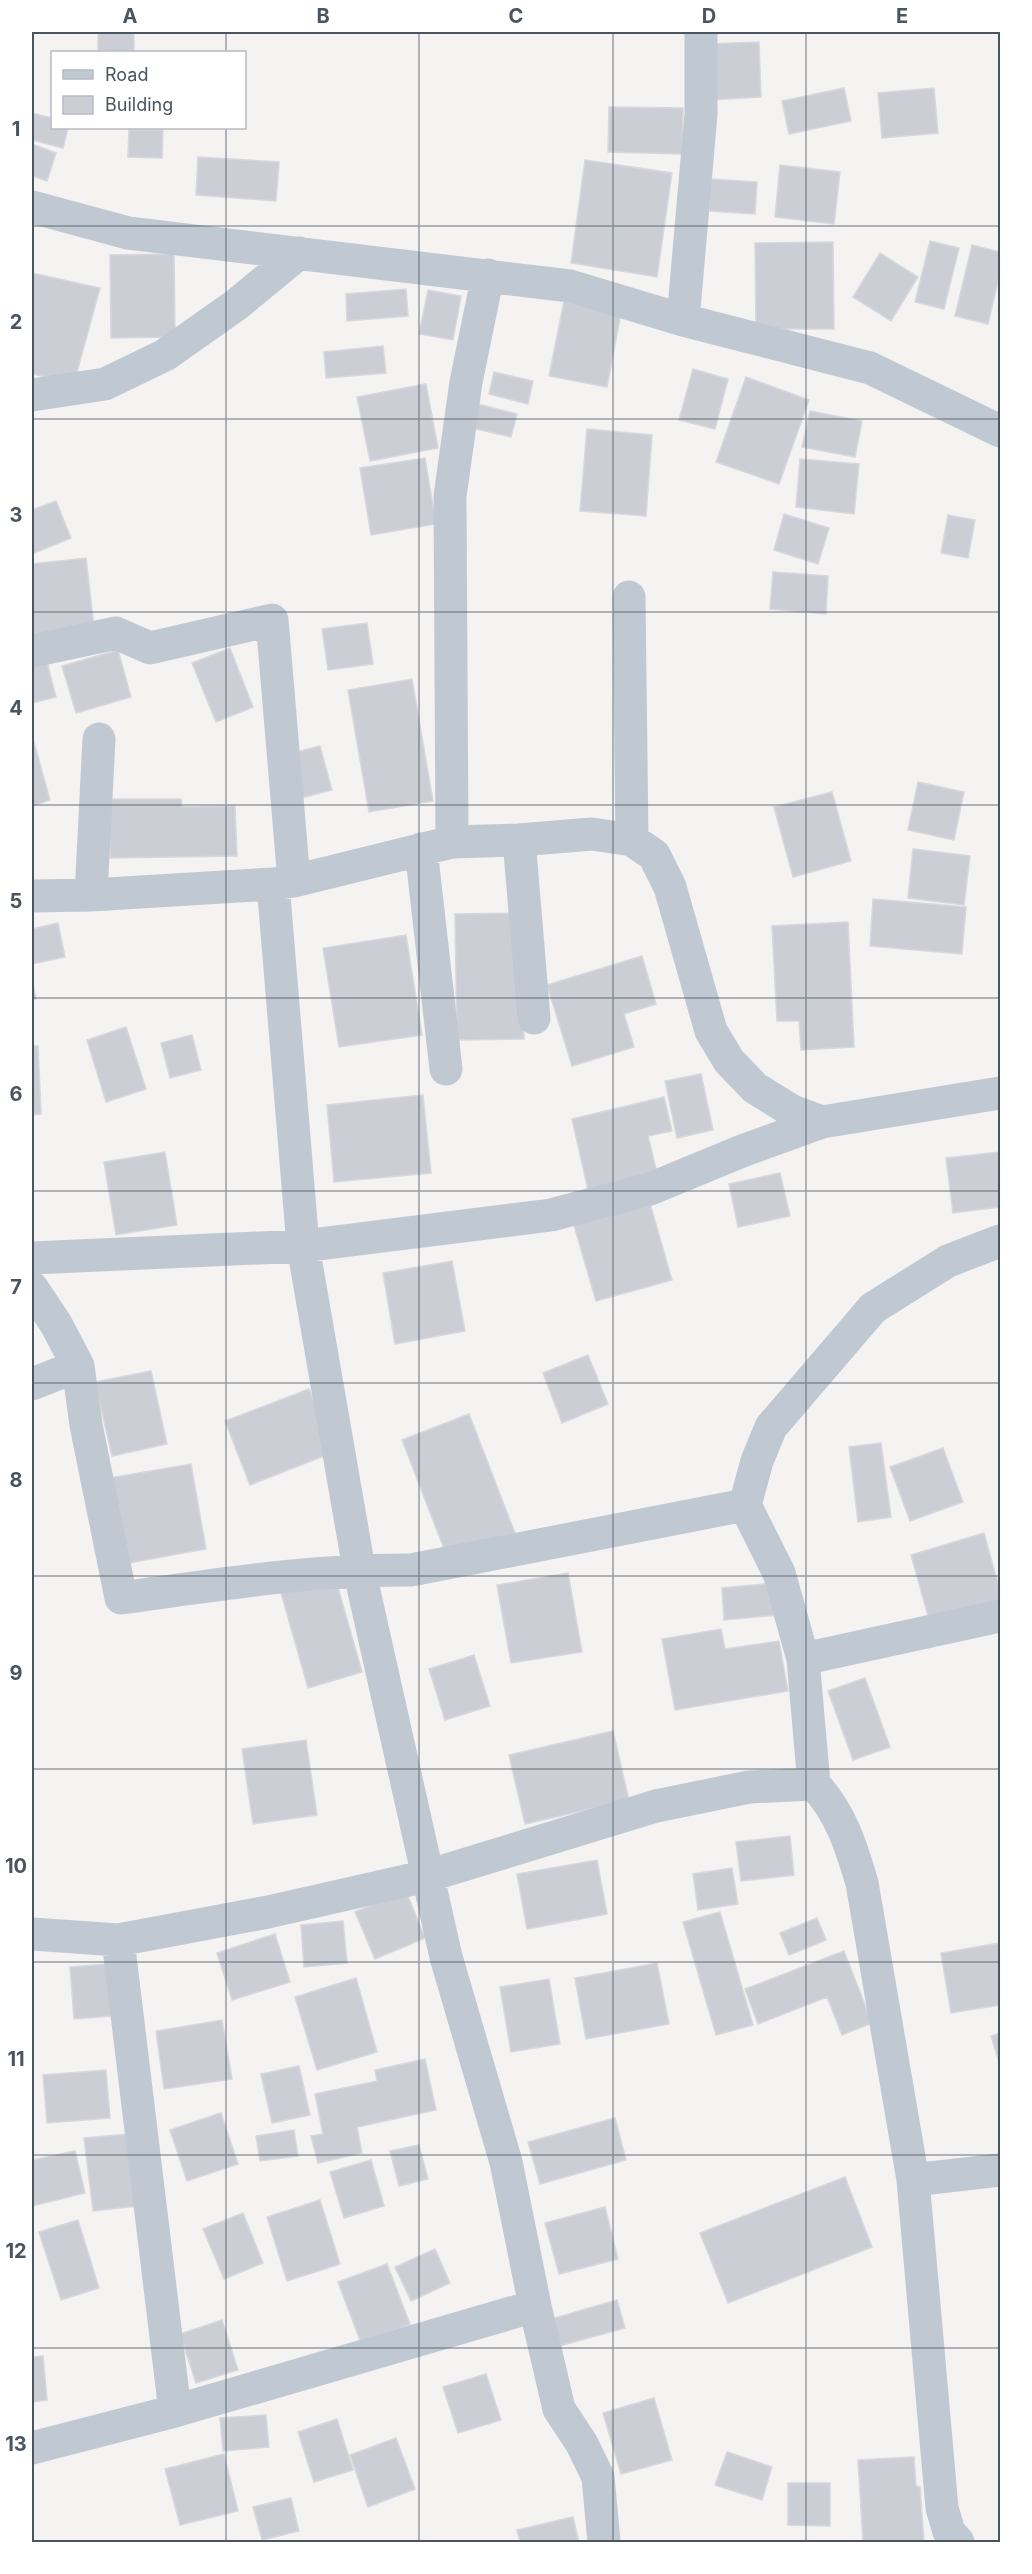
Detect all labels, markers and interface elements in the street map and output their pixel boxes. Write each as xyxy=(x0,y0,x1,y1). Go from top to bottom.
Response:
text: A xyxy=(123,4,138,28)
text: B xyxy=(316,4,330,28)
text: C xyxy=(509,4,523,28)
text: D xyxy=(702,4,716,28)
text: E xyxy=(896,4,908,28)
legend xyxy=(51,51,246,129)
text: Road xyxy=(105,64,148,85)
text: Building xyxy=(105,94,173,115)
text: 1 xyxy=(12,117,20,141)
text: 2 xyxy=(10,310,22,334)
text: 3 xyxy=(10,503,22,527)
text: 4 xyxy=(9,696,23,720)
text: 5 xyxy=(10,889,22,913)
text: 6 xyxy=(10,1082,23,1106)
text: 7 xyxy=(10,1275,22,1299)
text: 8 xyxy=(9,1468,23,1492)
text: 9 xyxy=(10,1661,23,1685)
text: 10 xyxy=(5,1854,27,1878)
text: 11 xyxy=(7,2047,25,2071)
text: 12 xyxy=(5,2239,27,2263)
text: 13 xyxy=(5,2432,27,2456)

